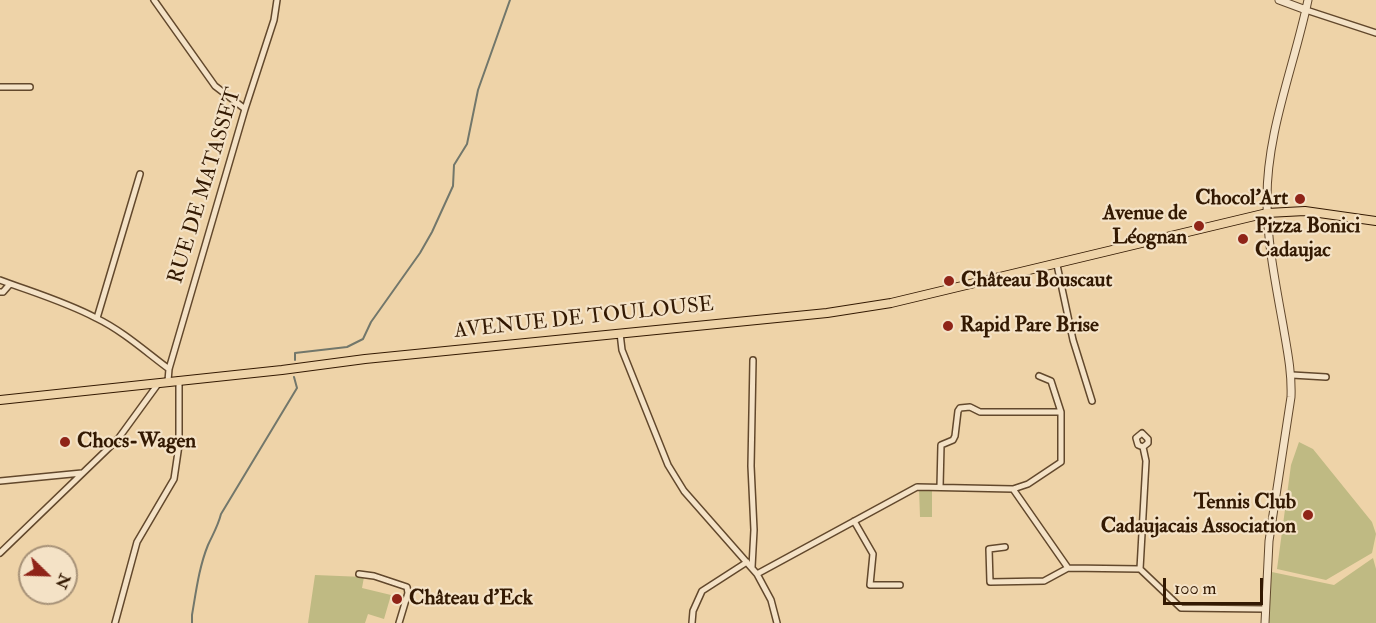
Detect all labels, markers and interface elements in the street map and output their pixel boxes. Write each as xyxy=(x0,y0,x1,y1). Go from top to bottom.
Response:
street label: RUE DE MATASSET xyxy=(164,85,248,287)
place label: Chocol'Art xyxy=(1195,186,1288,212)
marker: Chocol'Art xyxy=(1293,192,1307,206)
place label: Avenue de Léognan xyxy=(1103,201,1187,251)
place label: Pizza Bonici Cadaujac xyxy=(1255,214,1360,264)
marker: Avenue de Léognan xyxy=(1192,219,1206,233)
marker: Pizza Bonici Cadaujac xyxy=(1236,232,1250,246)
place label: Château Bouscaut xyxy=(961,268,1112,294)
marker: Château Bouscaut xyxy=(942,274,956,288)
street label: AVENUE DE TOULOUSE xyxy=(453,293,715,345)
place label: Rapid Pare Brise xyxy=(960,313,1099,339)
marker: Rapid Pare Brise xyxy=(941,319,955,333)
place label: Chocs-Wagen xyxy=(77,429,196,455)
marker: Chocs-Wagen xyxy=(58,435,72,449)
place label: Tennis Club Cadaujacais Association xyxy=(1101,490,1296,540)
marker: Tennis Club Cadaujacais Association xyxy=(1301,508,1315,522)
north arrow xyxy=(18,545,78,605)
scale bar xyxy=(1166,566,1266,604)
text: N xyxy=(51,571,75,592)
text: 100 m xyxy=(1174,577,1217,600)
place label: Château d'Eck xyxy=(409,586,533,612)
marker: Château d'Eck xyxy=(390,592,404,606)

